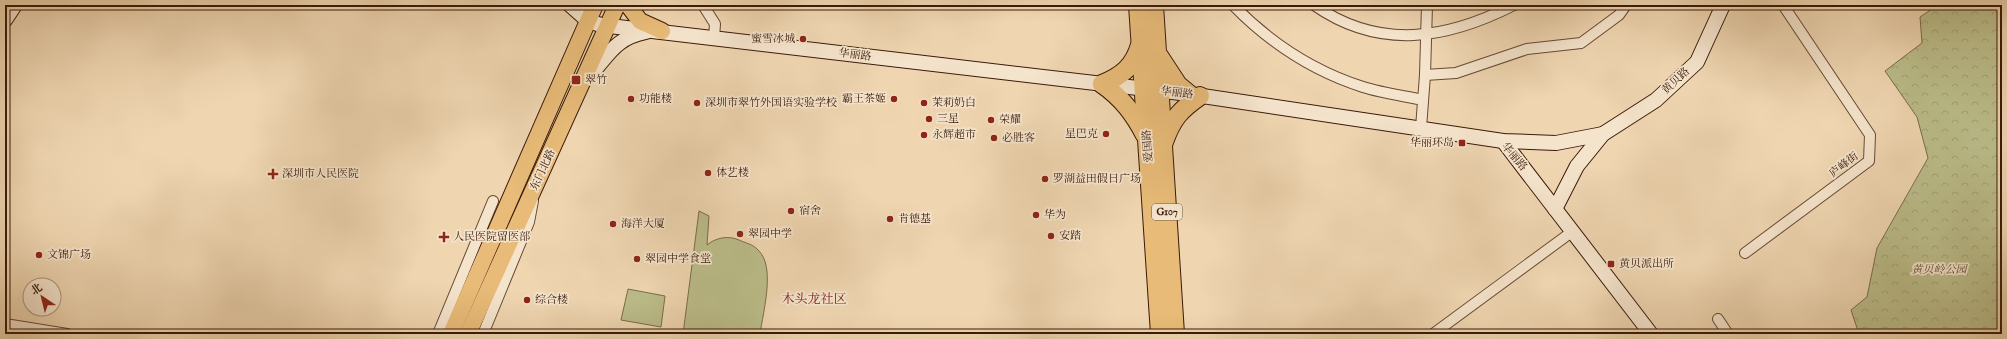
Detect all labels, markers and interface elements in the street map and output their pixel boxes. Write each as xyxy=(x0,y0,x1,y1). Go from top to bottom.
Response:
place label: 蜜雪冰城 xyxy=(751,32,795,46)
marker: 蜜雪冰城 xyxy=(798,34,808,44)
street label: 华丽路 xyxy=(838,46,872,64)
street label: 黄贝路 xyxy=(1659,65,1693,97)
place label: 翠竹 xyxy=(585,73,607,87)
marker: 翠竹 xyxy=(570,74,582,86)
street label: 华丽路 xyxy=(1160,84,1194,102)
place label: 功能楼 xyxy=(639,92,672,106)
place label: 霸王茶姬 xyxy=(842,92,886,106)
marker: 功能楼 xyxy=(626,94,636,104)
marker: 霸王茶姬 xyxy=(889,94,899,104)
place label: 深圳市翠竹外国语实验学校 xyxy=(705,96,837,110)
place label: 茉莉奶白 xyxy=(932,96,976,110)
marker: 深圳市翠竹外国语实验学校 xyxy=(692,98,702,108)
marker: 茉莉奶白 xyxy=(919,98,929,108)
place label: 三星 xyxy=(937,112,959,126)
place label: 荣耀 xyxy=(999,113,1021,127)
marker: 三星 xyxy=(924,114,934,124)
marker: 荣耀 xyxy=(986,115,996,125)
place label: 星巴克 xyxy=(1065,127,1098,141)
place label: 永辉超市 xyxy=(932,128,976,142)
marker: 星巴克 xyxy=(1101,129,1111,139)
street label: 爱国路 xyxy=(1140,129,1156,163)
marker: 永辉超市 xyxy=(919,130,929,140)
place label: 必胜客 xyxy=(1002,131,1035,145)
marker: 必胜客 xyxy=(989,133,999,143)
place label: 华丽环岛 xyxy=(1410,136,1454,150)
marker: 华丽环岛 xyxy=(1457,138,1467,148)
street label: 华丽路 xyxy=(1498,140,1530,174)
street label: 东门北路 xyxy=(527,147,559,193)
street label: 庐峰街 xyxy=(1827,149,1861,181)
place label: 体艺楼 xyxy=(716,166,749,180)
place label: 深圳市人民医院 xyxy=(282,167,359,181)
marker: 深圳市人民医院 xyxy=(267,168,279,180)
marker: 体艺楼 xyxy=(703,168,713,178)
place label: 罗湖益田假日广场 xyxy=(1053,172,1141,186)
marker: 罗湖益田假日广场 xyxy=(1040,174,1050,184)
place label: 宿舍 xyxy=(799,204,821,218)
road number: G107 xyxy=(1152,204,1182,220)
marker: 宿舍 xyxy=(786,206,796,216)
place label: 华为 xyxy=(1044,208,1066,222)
marker: 华为 xyxy=(1031,210,1041,220)
place label: 肯德基 xyxy=(898,212,931,226)
marker: 肯德基 xyxy=(885,214,895,224)
place label: 海洋大厦 xyxy=(621,217,665,231)
marker: 海洋大厦 xyxy=(608,219,618,229)
place label: 翠园中学 xyxy=(748,227,792,241)
marker: 翠园中学 xyxy=(735,229,745,239)
place label: 安踏 xyxy=(1059,229,1081,243)
place label: 人民医院留医部 xyxy=(453,230,531,244)
marker: 人民医院留医部 xyxy=(438,231,450,243)
marker: 安踏 xyxy=(1046,231,1056,241)
place label: 文锦广场 xyxy=(47,248,91,262)
marker: 文锦广场 xyxy=(34,250,44,260)
place label: 翠园中学食堂 xyxy=(645,252,711,266)
marker: 翠园中学食堂 xyxy=(632,254,642,264)
place label: 黄贝派出所 xyxy=(1619,257,1674,271)
marker: 黄贝派出所 xyxy=(1606,259,1616,269)
park label: 黄贝岭公园 xyxy=(1912,263,1968,277)
north arrow xyxy=(22,277,62,317)
text: 北 xyxy=(28,281,45,299)
district label: 木头龙社区 xyxy=(781,291,847,308)
place label: 综合楼 xyxy=(535,293,568,307)
marker: 综合楼 xyxy=(522,295,532,305)

